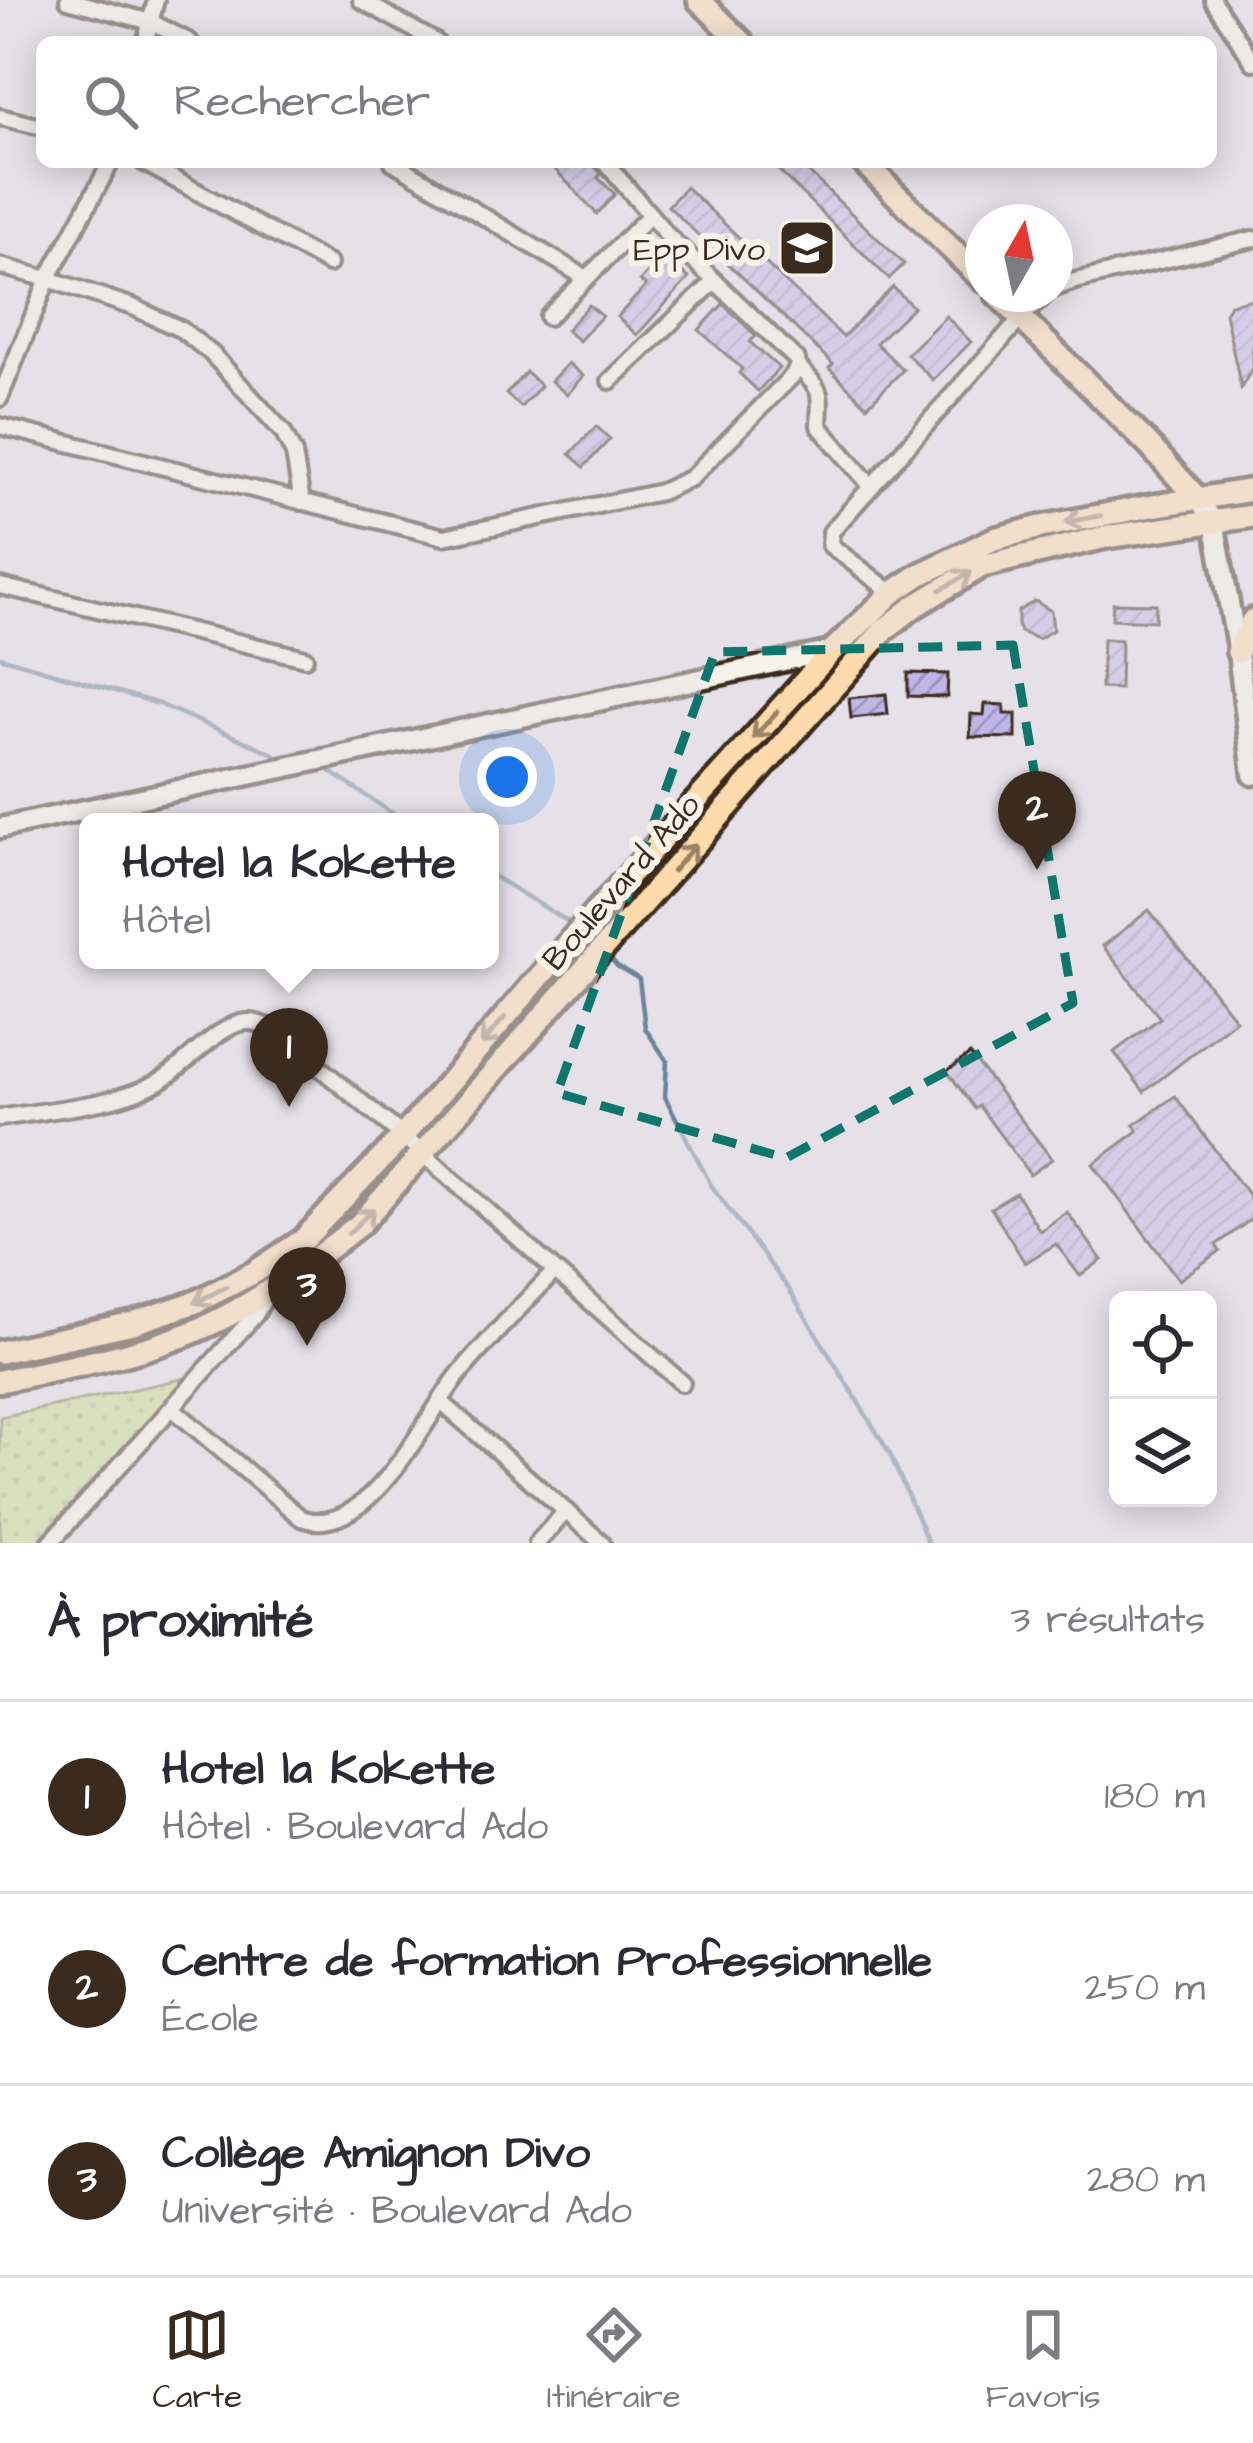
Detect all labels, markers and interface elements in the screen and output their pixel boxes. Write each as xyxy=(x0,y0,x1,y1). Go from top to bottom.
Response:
search box xyxy=(36,36,1217,168)
icon: search xyxy=(78,69,144,135)
text: Rechercher xyxy=(174,71,430,133)
north arrow xyxy=(965,204,1073,312)
school or university icon: Epp Divo xyxy=(776,217,838,279)
place label: Epp Divo xyxy=(633,227,765,273)
one-way arrow xyxy=(1065,508,1104,531)
one-way arrow xyxy=(937,569,972,593)
one-way arrow xyxy=(752,709,780,739)
your location xyxy=(477,747,537,807)
pin: 2 xyxy=(998,771,1076,870)
street label: Boulevard Ado xyxy=(532,784,712,981)
popup xyxy=(79,813,499,969)
text: Hotel la Kokette xyxy=(122,833,456,895)
one-way arrow xyxy=(670,843,697,874)
text: Hôtel xyxy=(122,895,211,949)
pin: 1 xyxy=(250,1008,328,1107)
one-way arrow xyxy=(480,1016,507,1046)
one-way arrow xyxy=(346,1207,375,1235)
pin: 3 xyxy=(268,1247,346,1346)
one-way arrow xyxy=(193,1284,228,1307)
map controls xyxy=(1109,1291,1217,1507)
button: locate xyxy=(1109,1291,1217,1399)
button: layers xyxy=(1109,1399,1217,1507)
text: À proximité xyxy=(48,1586,314,1657)
text: 3 résultats xyxy=(1010,1594,1205,1648)
text: Hotel la Kokette xyxy=(162,1739,495,1801)
text: 1 xyxy=(85,1770,90,1824)
text: 180 m xyxy=(1104,1770,1205,1824)
text: Hôtel · Boulevard Ado xyxy=(162,1801,548,1855)
text: Centre de formation Professionnelle xyxy=(162,1931,932,1993)
text: 2 xyxy=(76,1962,98,2016)
text: 250 m xyxy=(1084,1962,1205,2016)
text: École xyxy=(162,1993,259,2047)
text: Collège Amignon Divo xyxy=(162,2123,590,2185)
text: 3 xyxy=(77,2154,97,2208)
text: 280 m xyxy=(1087,2154,1205,2208)
text: Université · Boulevard Ado xyxy=(162,2185,632,2239)
tab: Carte xyxy=(152,2302,242,2420)
tab: Itinéraire xyxy=(547,2302,681,2420)
tab: Favoris xyxy=(985,2302,1101,2420)

